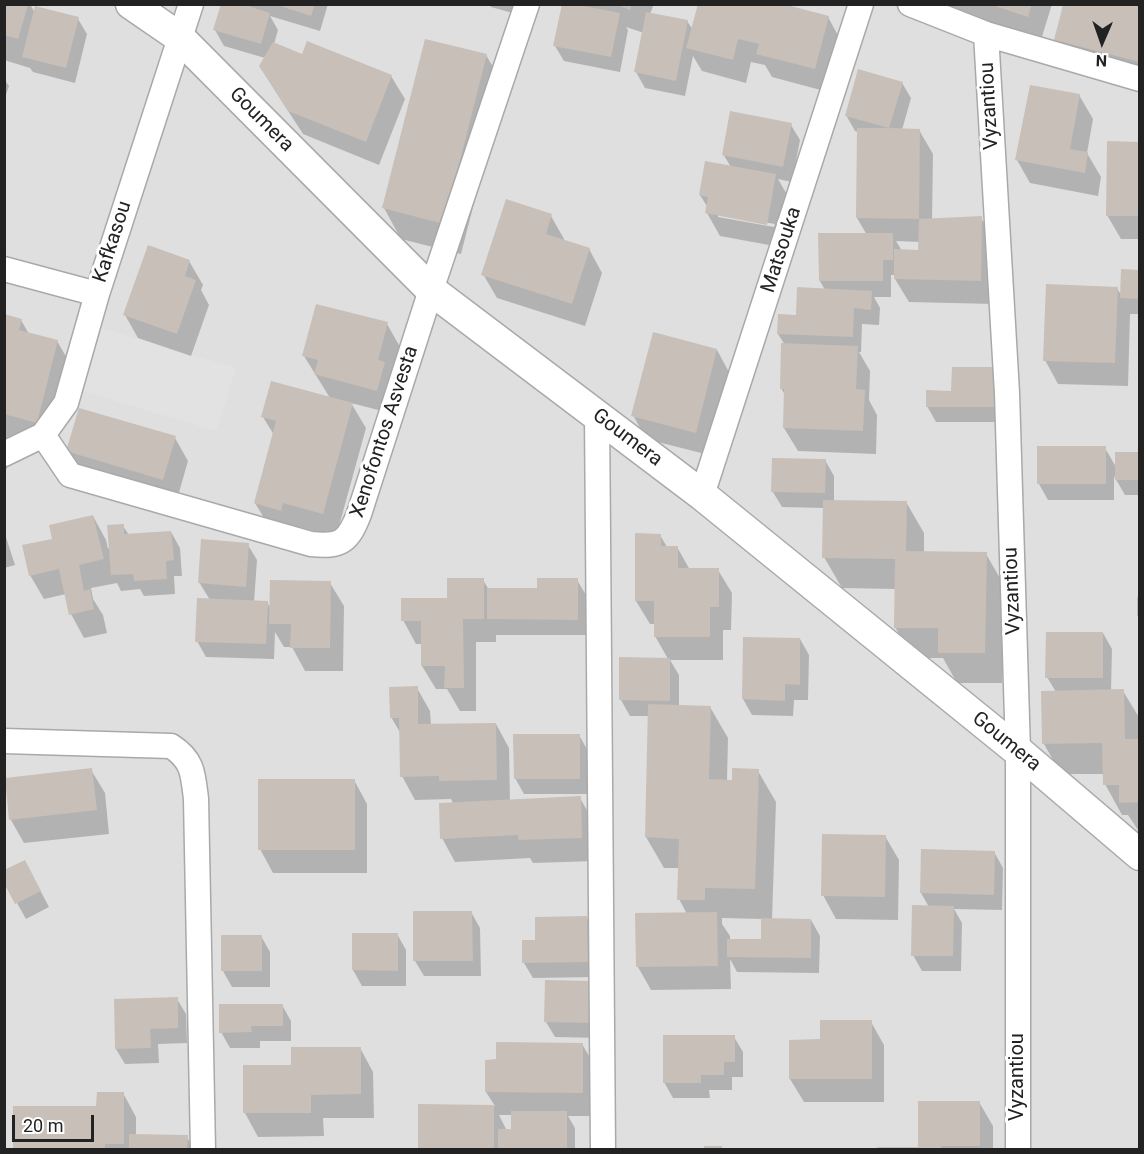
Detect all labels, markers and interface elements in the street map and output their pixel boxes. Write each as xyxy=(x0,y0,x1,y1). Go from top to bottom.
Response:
north arrow xyxy=(1072,12,1132,72)
text: N xyxy=(1095,51,1107,70)
street label: Vyzantiou xyxy=(976,62,1004,150)
street label: Goumera xyxy=(224,83,298,157)
street label: Kafkasou xyxy=(89,198,137,286)
street label: Matsouka xyxy=(757,204,807,296)
street label: Xenofontos Asvesta xyxy=(346,343,424,521)
street label: Goumera xyxy=(587,404,667,472)
street label: Vyzantiou xyxy=(999,547,1027,635)
street label: Goumera xyxy=(967,707,1045,777)
street label: Vyzantiou xyxy=(1006,1033,1030,1121)
scale bar xyxy=(15,1103,98,1141)
text: 20 m xyxy=(23,1115,63,1136)

